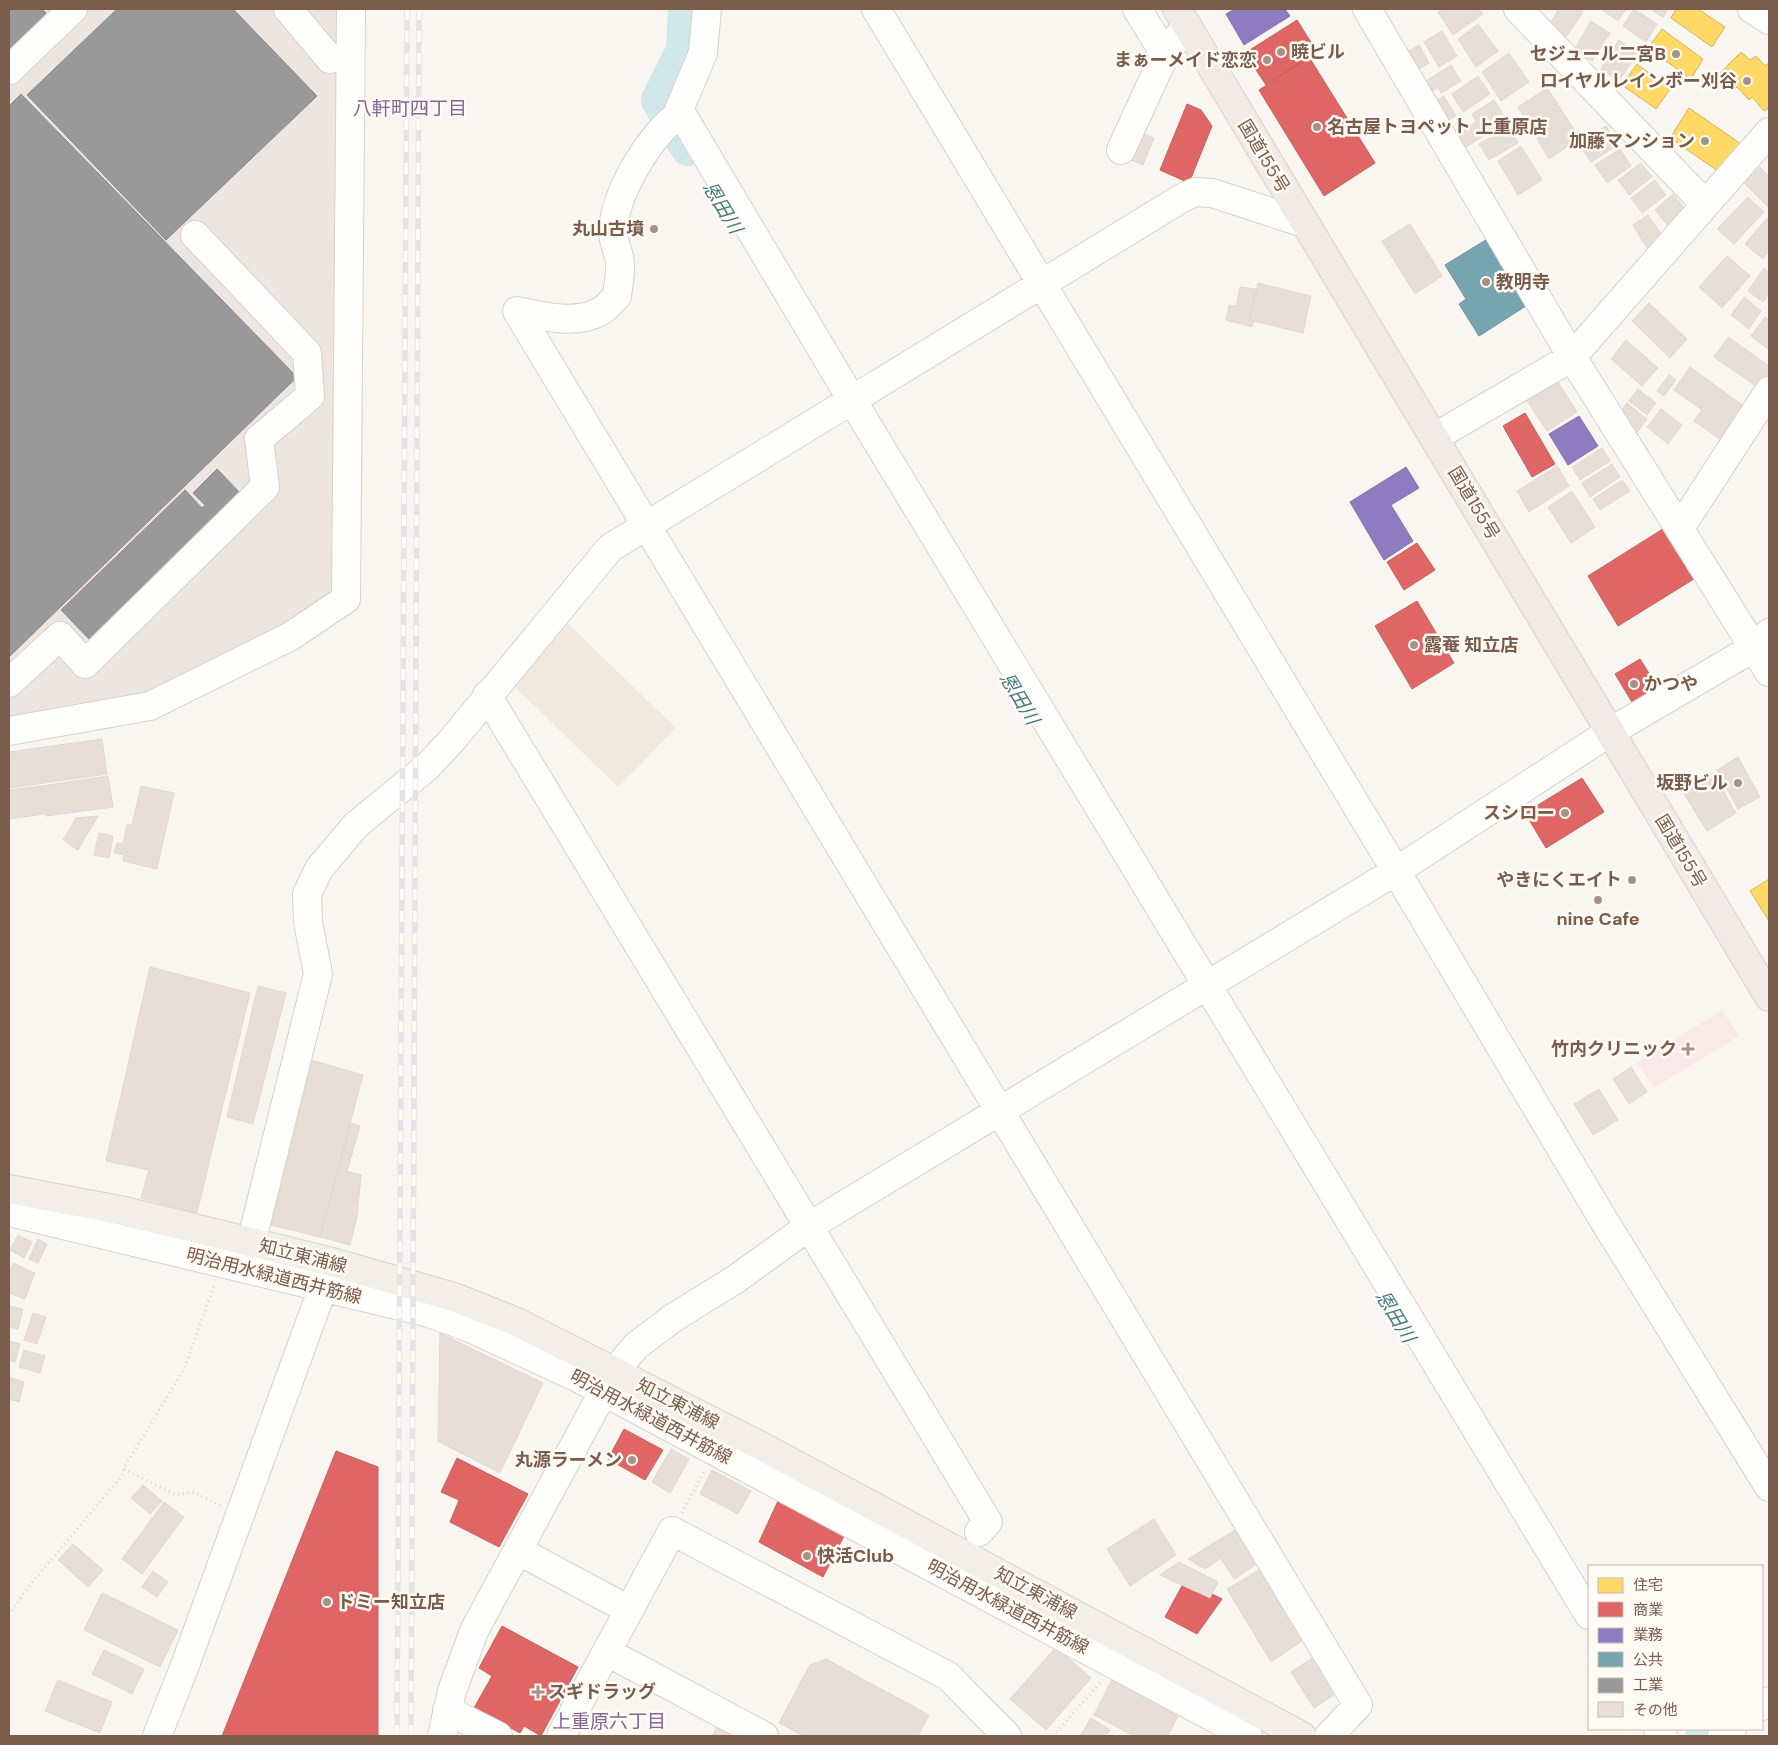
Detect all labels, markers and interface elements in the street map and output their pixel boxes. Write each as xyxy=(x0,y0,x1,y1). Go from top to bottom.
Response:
place label: 暁ビル xyxy=(1291,40,1345,64)
place label: セジュール二宮B xyxy=(1530,42,1666,66)
marker: 暁ビル xyxy=(1275,46,1287,58)
place label: まぁーメイド恋恋 xyxy=(1114,48,1257,72)
marker: セジュール二宮B xyxy=(1670,48,1682,60)
marker: まぁーメイド恋恋 xyxy=(1261,54,1273,66)
place label: ロイヤルレインボー刈谷 xyxy=(1540,69,1737,93)
marker: ロイヤルレインボー刈谷 xyxy=(1741,75,1753,87)
district label: 八軒町四丁目 xyxy=(353,96,467,121)
street label: 国道155号 xyxy=(1233,115,1295,197)
place label: 名古屋トヨペット 上重原店 xyxy=(1327,115,1547,139)
marker: 名古屋トヨペット 上重原店 xyxy=(1311,121,1323,133)
place label: 加藤マンション xyxy=(1569,129,1695,153)
marker: 加藤マンション xyxy=(1699,135,1711,147)
water label: 恩田川 xyxy=(697,176,749,240)
place label: 丸山古墳 xyxy=(572,217,644,241)
marker: 丸山古墳 xyxy=(648,223,660,235)
place label: 教明寺 xyxy=(1496,270,1550,294)
marker: 教明寺 xyxy=(1480,276,1492,288)
street label: 国道155号 xyxy=(1443,462,1505,544)
place label: 露菴 知立店 xyxy=(1424,633,1518,657)
marker: 露菴 知立店 xyxy=(1408,639,1420,651)
water label: 恩田川 xyxy=(994,667,1046,731)
place label: かつや xyxy=(1644,672,1698,696)
marker: かつや xyxy=(1628,678,1640,690)
place label: 坂野ビル xyxy=(1656,771,1728,795)
marker: 坂野ビル xyxy=(1732,777,1744,789)
place label: スシロー xyxy=(1483,801,1555,825)
marker: スシロー xyxy=(1559,807,1571,819)
street label: 国道155号 xyxy=(1650,810,1712,892)
place label: やきにくエイト xyxy=(1496,868,1622,892)
marker: やきにくエイト xyxy=(1626,874,1638,886)
marker: nine Cafe xyxy=(1592,894,1604,906)
place label: nine Cafe xyxy=(1556,907,1640,931)
place label: 竹内クリニック xyxy=(1551,1037,1677,1061)
marker: 竹内クリニック xyxy=(1681,1042,1695,1056)
street label: 知立東浦線 xyxy=(256,1233,350,1279)
street label: 明治用水緑道西井筋線 xyxy=(184,1243,364,1309)
water label: 恩田川 xyxy=(1370,1285,1422,1349)
street label: 明治用水緑道西井筋線 xyxy=(566,1364,736,1470)
street label: 知立東浦線 xyxy=(632,1373,724,1435)
place label: 丸源ラーメン xyxy=(515,1448,622,1472)
marker: 丸源ラーメン xyxy=(626,1454,638,1466)
place label: 快活Club xyxy=(817,1544,894,1568)
marker: 快活Club xyxy=(801,1550,813,1562)
street label: 明治用水緑道西井筋線 xyxy=(923,1554,1093,1660)
street label: 知立東浦線 xyxy=(991,1561,1081,1625)
legend xyxy=(1588,1565,1763,1730)
text: 住宅 xyxy=(1633,1575,1663,1595)
place label: ドミー知立店 xyxy=(337,1590,445,1614)
marker: ドミー知立店 xyxy=(321,1596,333,1608)
text: 商業 xyxy=(1633,1600,1663,1620)
text: 業務 xyxy=(1633,1625,1663,1645)
text: 公共 xyxy=(1633,1650,1663,1670)
text: 工業 xyxy=(1633,1675,1663,1695)
place label: スギドラッグ xyxy=(548,1680,656,1704)
marker: スギドラッグ xyxy=(532,1686,544,1698)
text: その他 xyxy=(1633,1700,1678,1720)
district label: 上重原六丁目 xyxy=(552,1709,666,1734)

